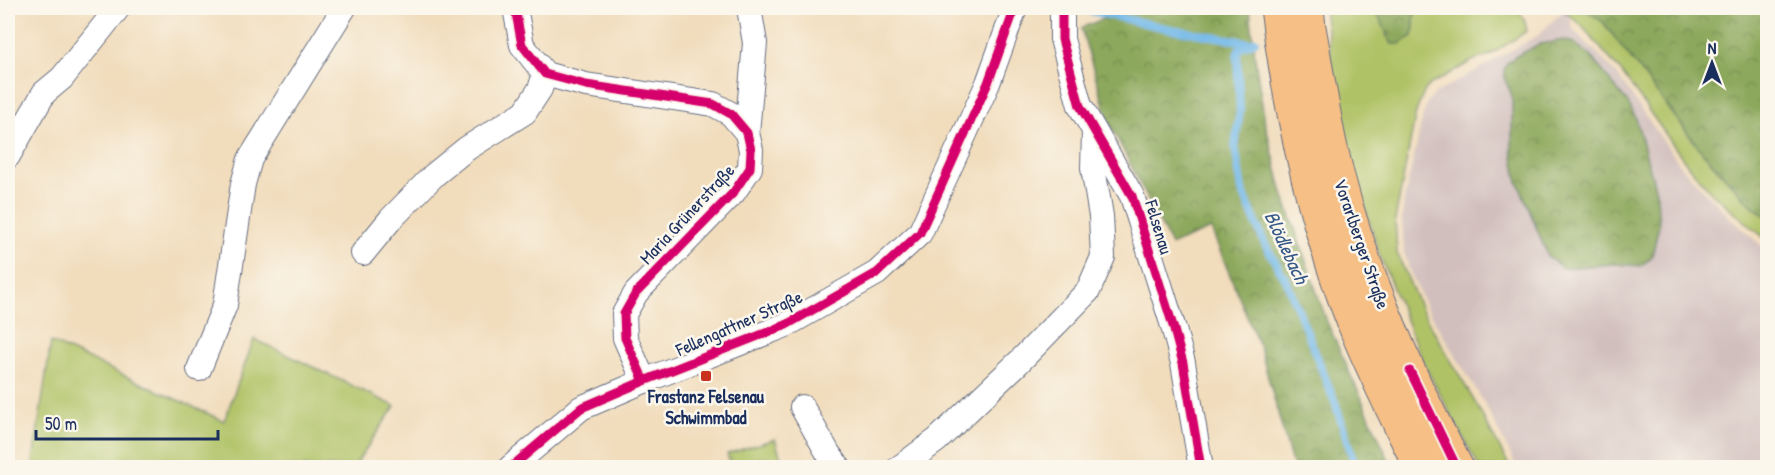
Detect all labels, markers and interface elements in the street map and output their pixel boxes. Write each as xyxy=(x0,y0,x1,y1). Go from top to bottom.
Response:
north arrow xyxy=(1682,33,1742,93)
text: N xyxy=(1708,37,1717,59)
street label: Maria Grünerstraße xyxy=(634,158,740,270)
street label: Vorarlberger Straße xyxy=(1328,176,1396,312)
street label: Felsenau xyxy=(1139,196,1179,257)
water label: Blödlebach xyxy=(1259,206,1316,289)
street label: Fellengattner Straße xyxy=(671,284,806,362)
marker: Frastanz Felsenau Schwimmbad xyxy=(699,369,713,383)
place label: Frastanz Felsenau Schwimmbad xyxy=(647,384,765,430)
scale bar xyxy=(36,403,218,441)
text: 50 m xyxy=(45,411,77,436)

